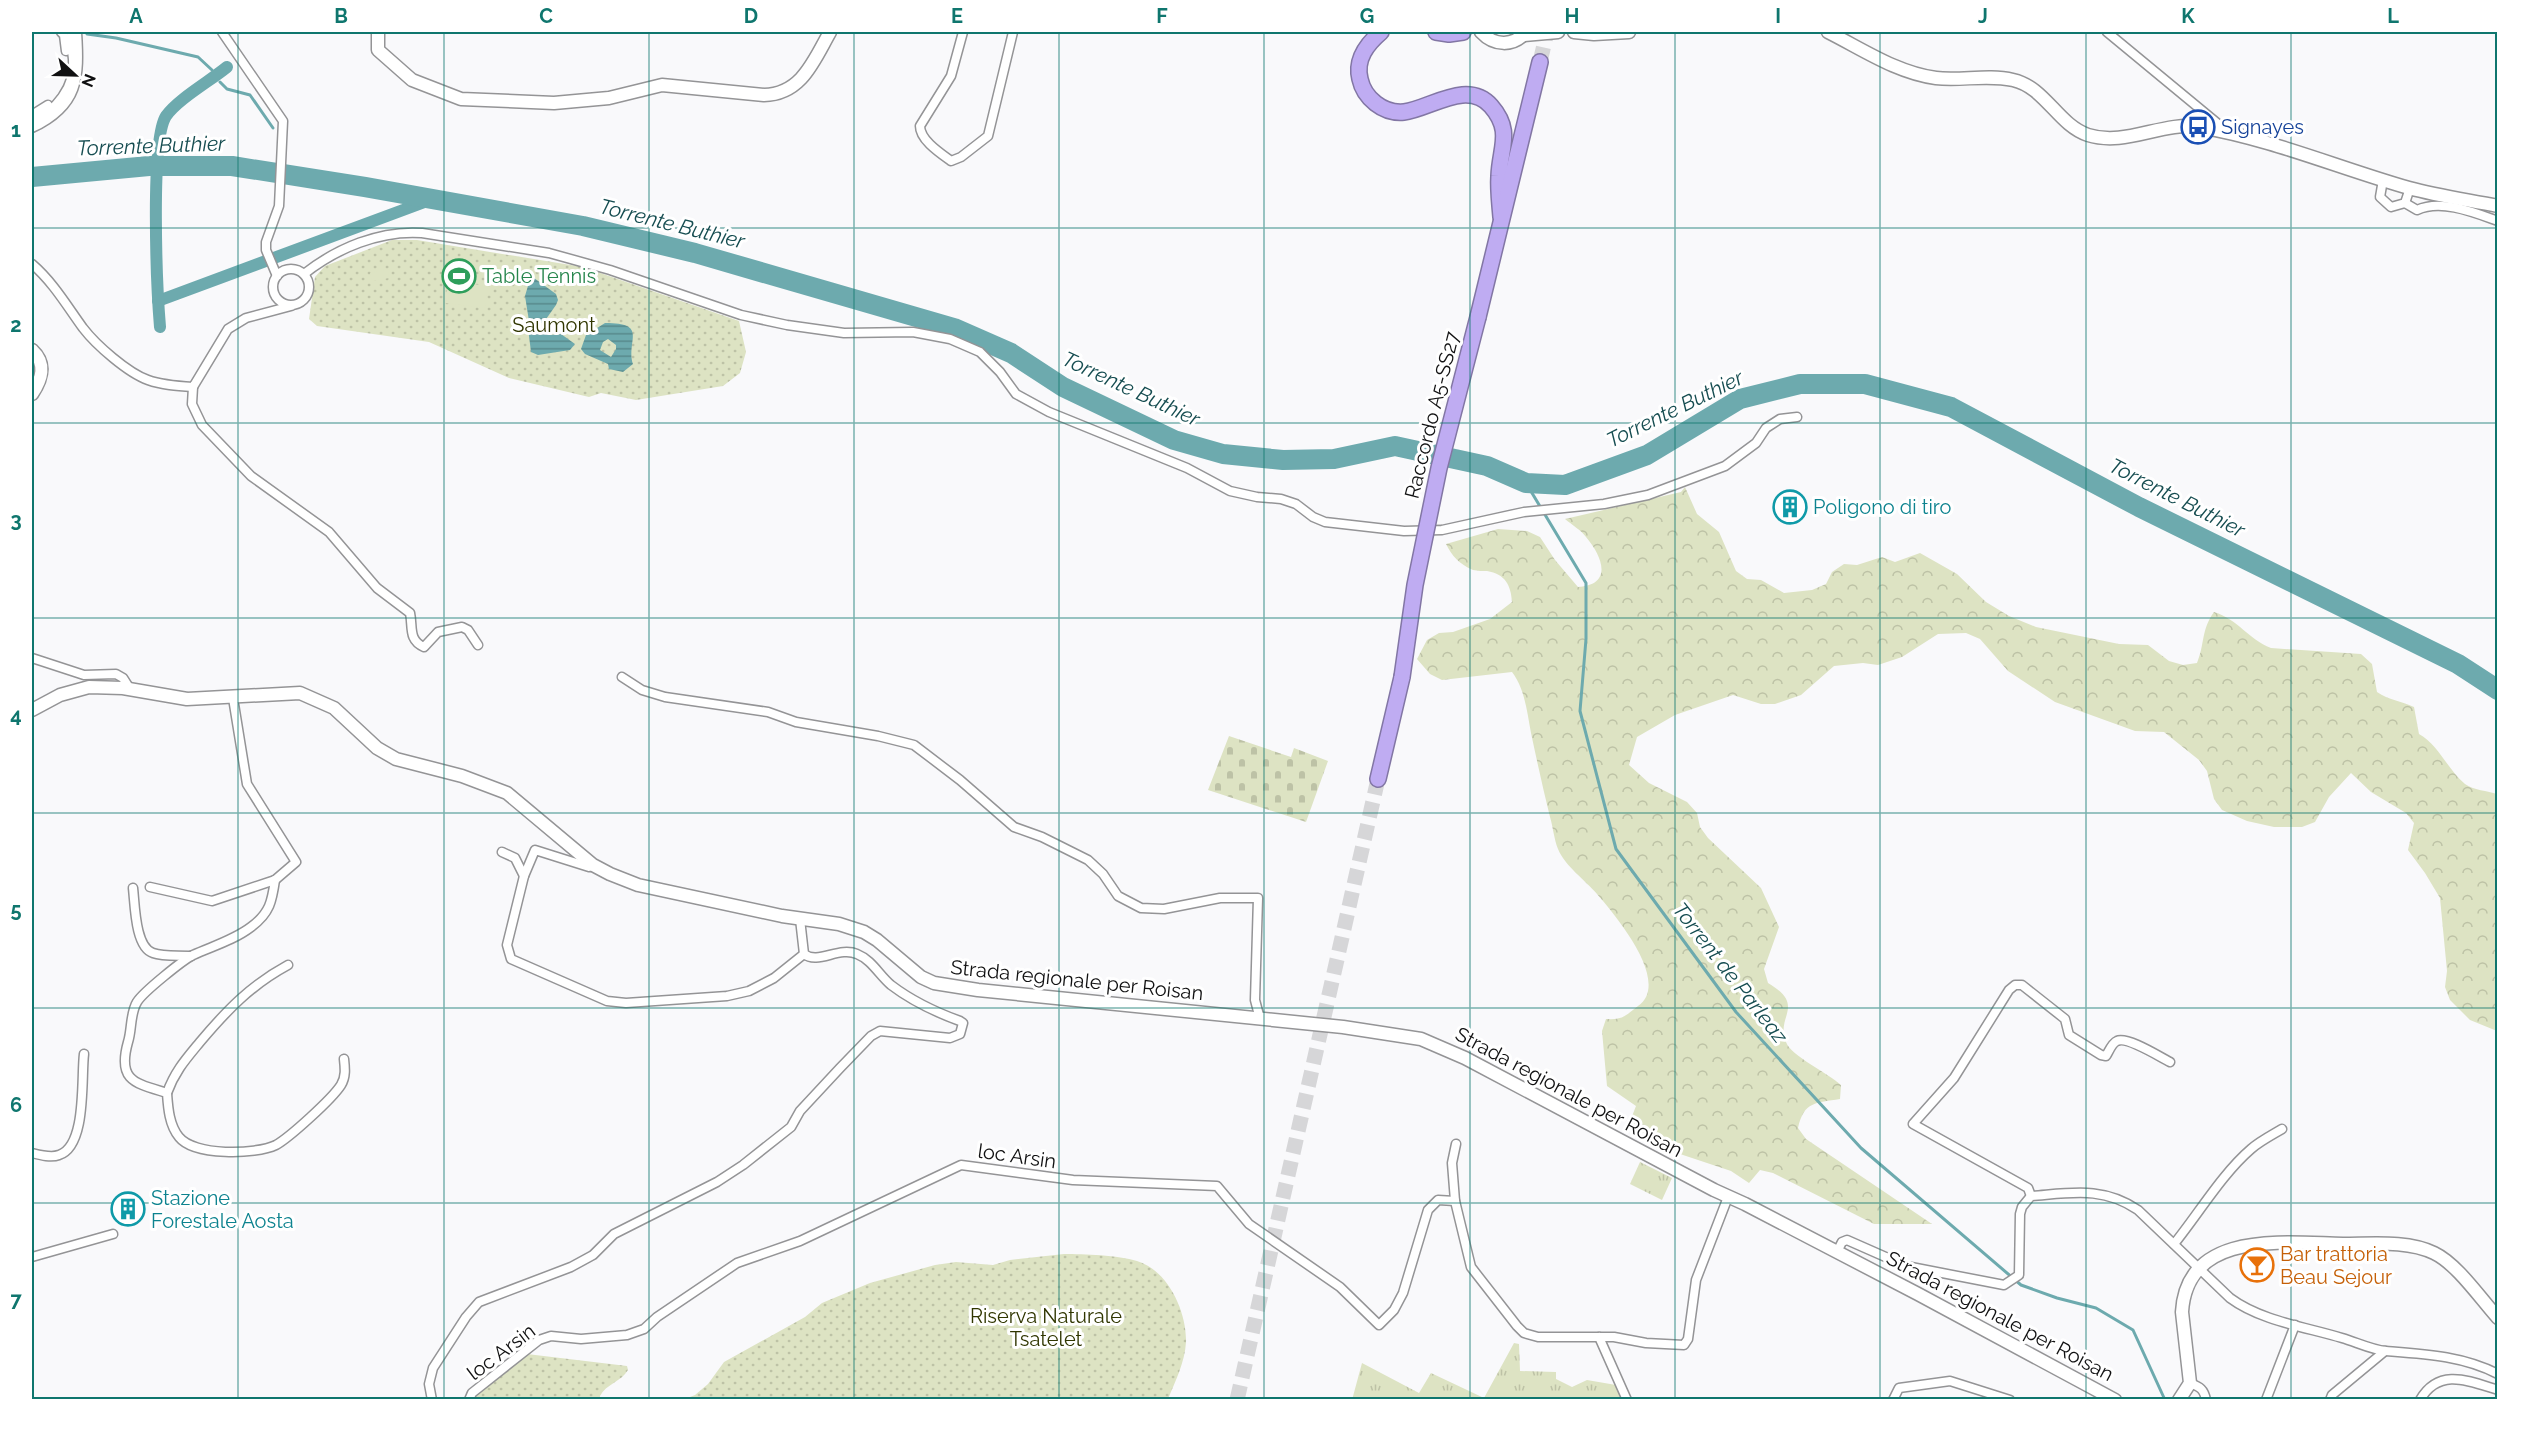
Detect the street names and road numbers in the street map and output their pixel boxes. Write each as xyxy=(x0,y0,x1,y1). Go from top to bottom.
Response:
street label: Raccordo A5-SS27 xyxy=(1400,329,1464,501)
street label: Strada regionale per Roisan xyxy=(950,955,1204,1005)
street label: Strada regionale per Roisan xyxy=(1451,1022,1687,1162)
street label: loc Arsin xyxy=(976,1139,1058,1173)
street label: Strada regionale per Roisan xyxy=(1882,1246,2118,1386)
street label: loc Arsin xyxy=(462,1319,540,1385)

